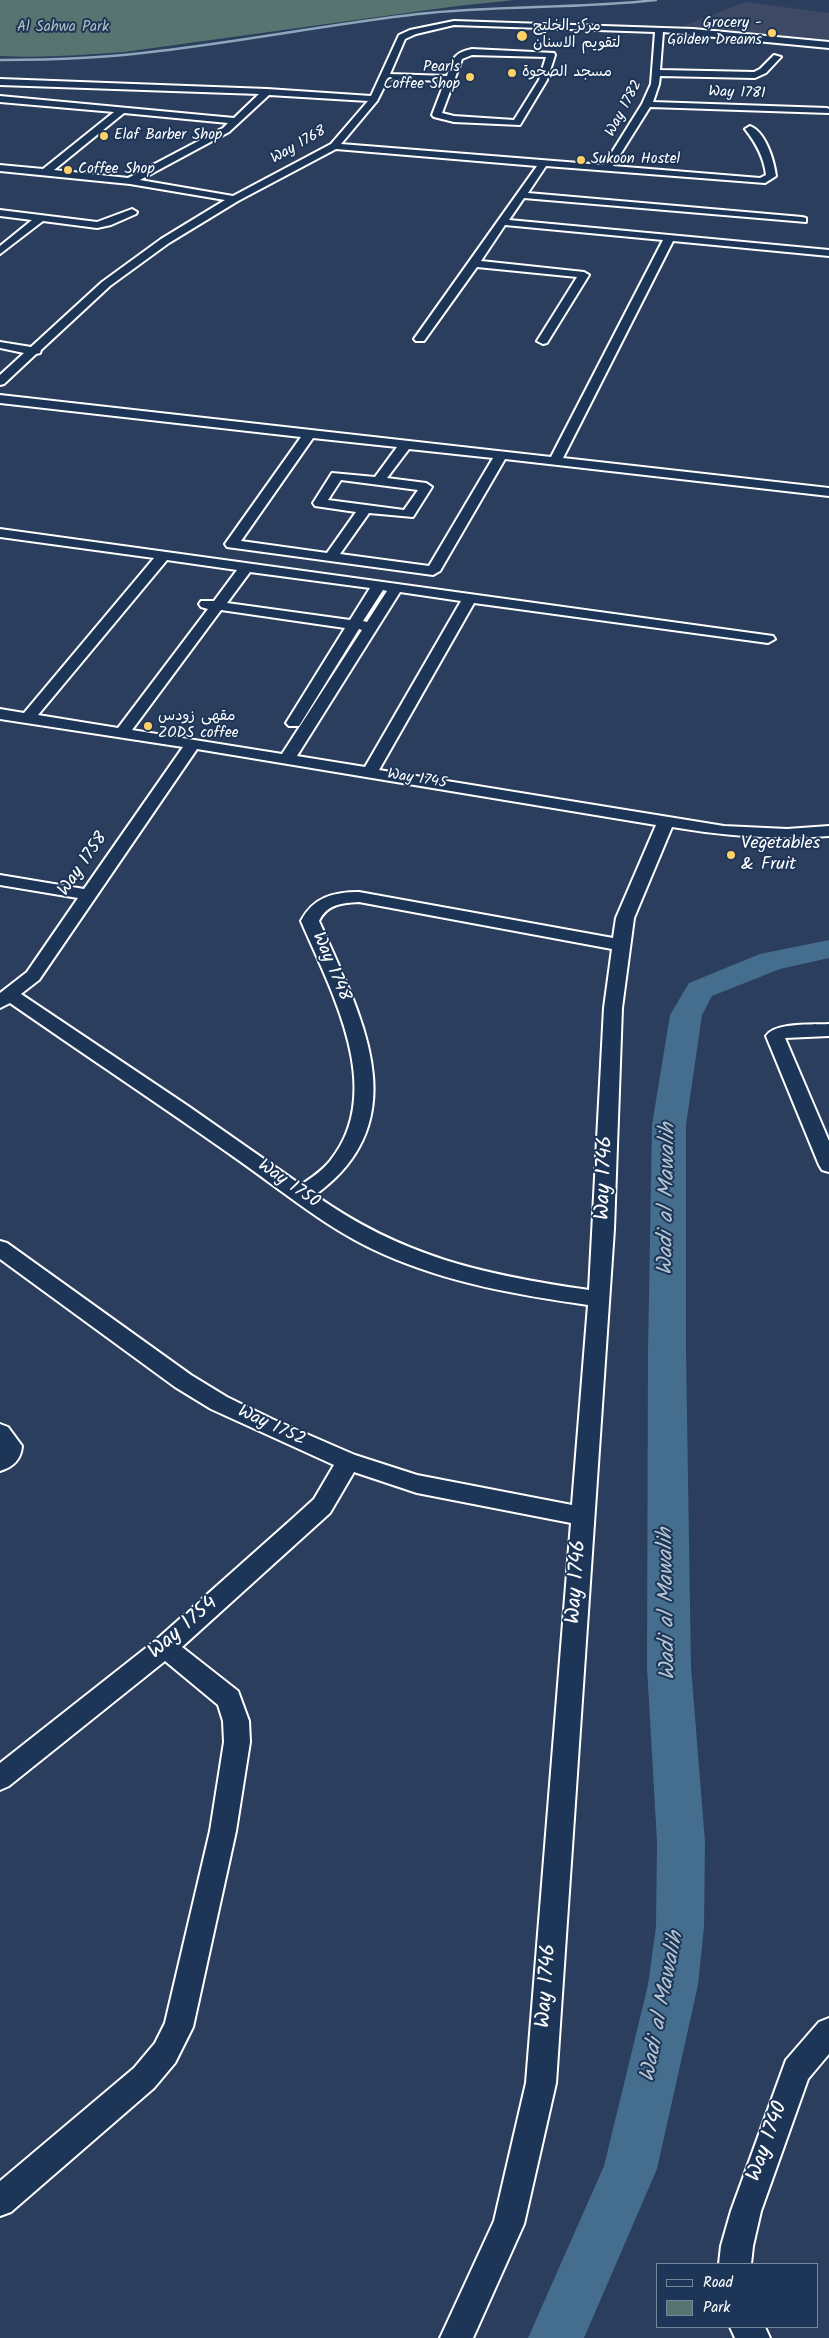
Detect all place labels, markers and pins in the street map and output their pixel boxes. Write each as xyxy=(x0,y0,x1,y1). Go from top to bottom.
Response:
place label: Grocery - Golden Dreams xyxy=(667,15,762,50)
place label: مركز الخليج لتقويم الاسنان xyxy=(533,18,620,53)
marker: Grocery - Golden Dreams xyxy=(766,27,778,39)
marker: مركز الخليج لتقويم الاسنان xyxy=(515,29,529,43)
place label: Pearls Coffee Shop xyxy=(383,59,460,94)
place label: مسجد الصحوة xyxy=(522,64,612,82)
marker: مسجد الصحوة xyxy=(506,67,518,79)
marker: Pearls Coffee Shop xyxy=(464,71,476,83)
place label: Elaf Barber Shop xyxy=(114,127,222,145)
marker: Elaf Barber Shop xyxy=(98,130,110,142)
place label: Sukoon Hostel xyxy=(591,151,680,169)
marker: Sukoon Hostel xyxy=(575,154,587,166)
place label: Coffee Shop xyxy=(78,161,155,179)
marker: Coffee Shop xyxy=(62,164,74,176)
place label: مقهى زودس ZODS coffee xyxy=(158,708,238,743)
marker: مقهى زودس ZODS coffee xyxy=(142,720,154,732)
place label: Vegetables & Fruit xyxy=(741,834,820,876)
marker: Vegetables & Fruit xyxy=(725,849,737,861)

